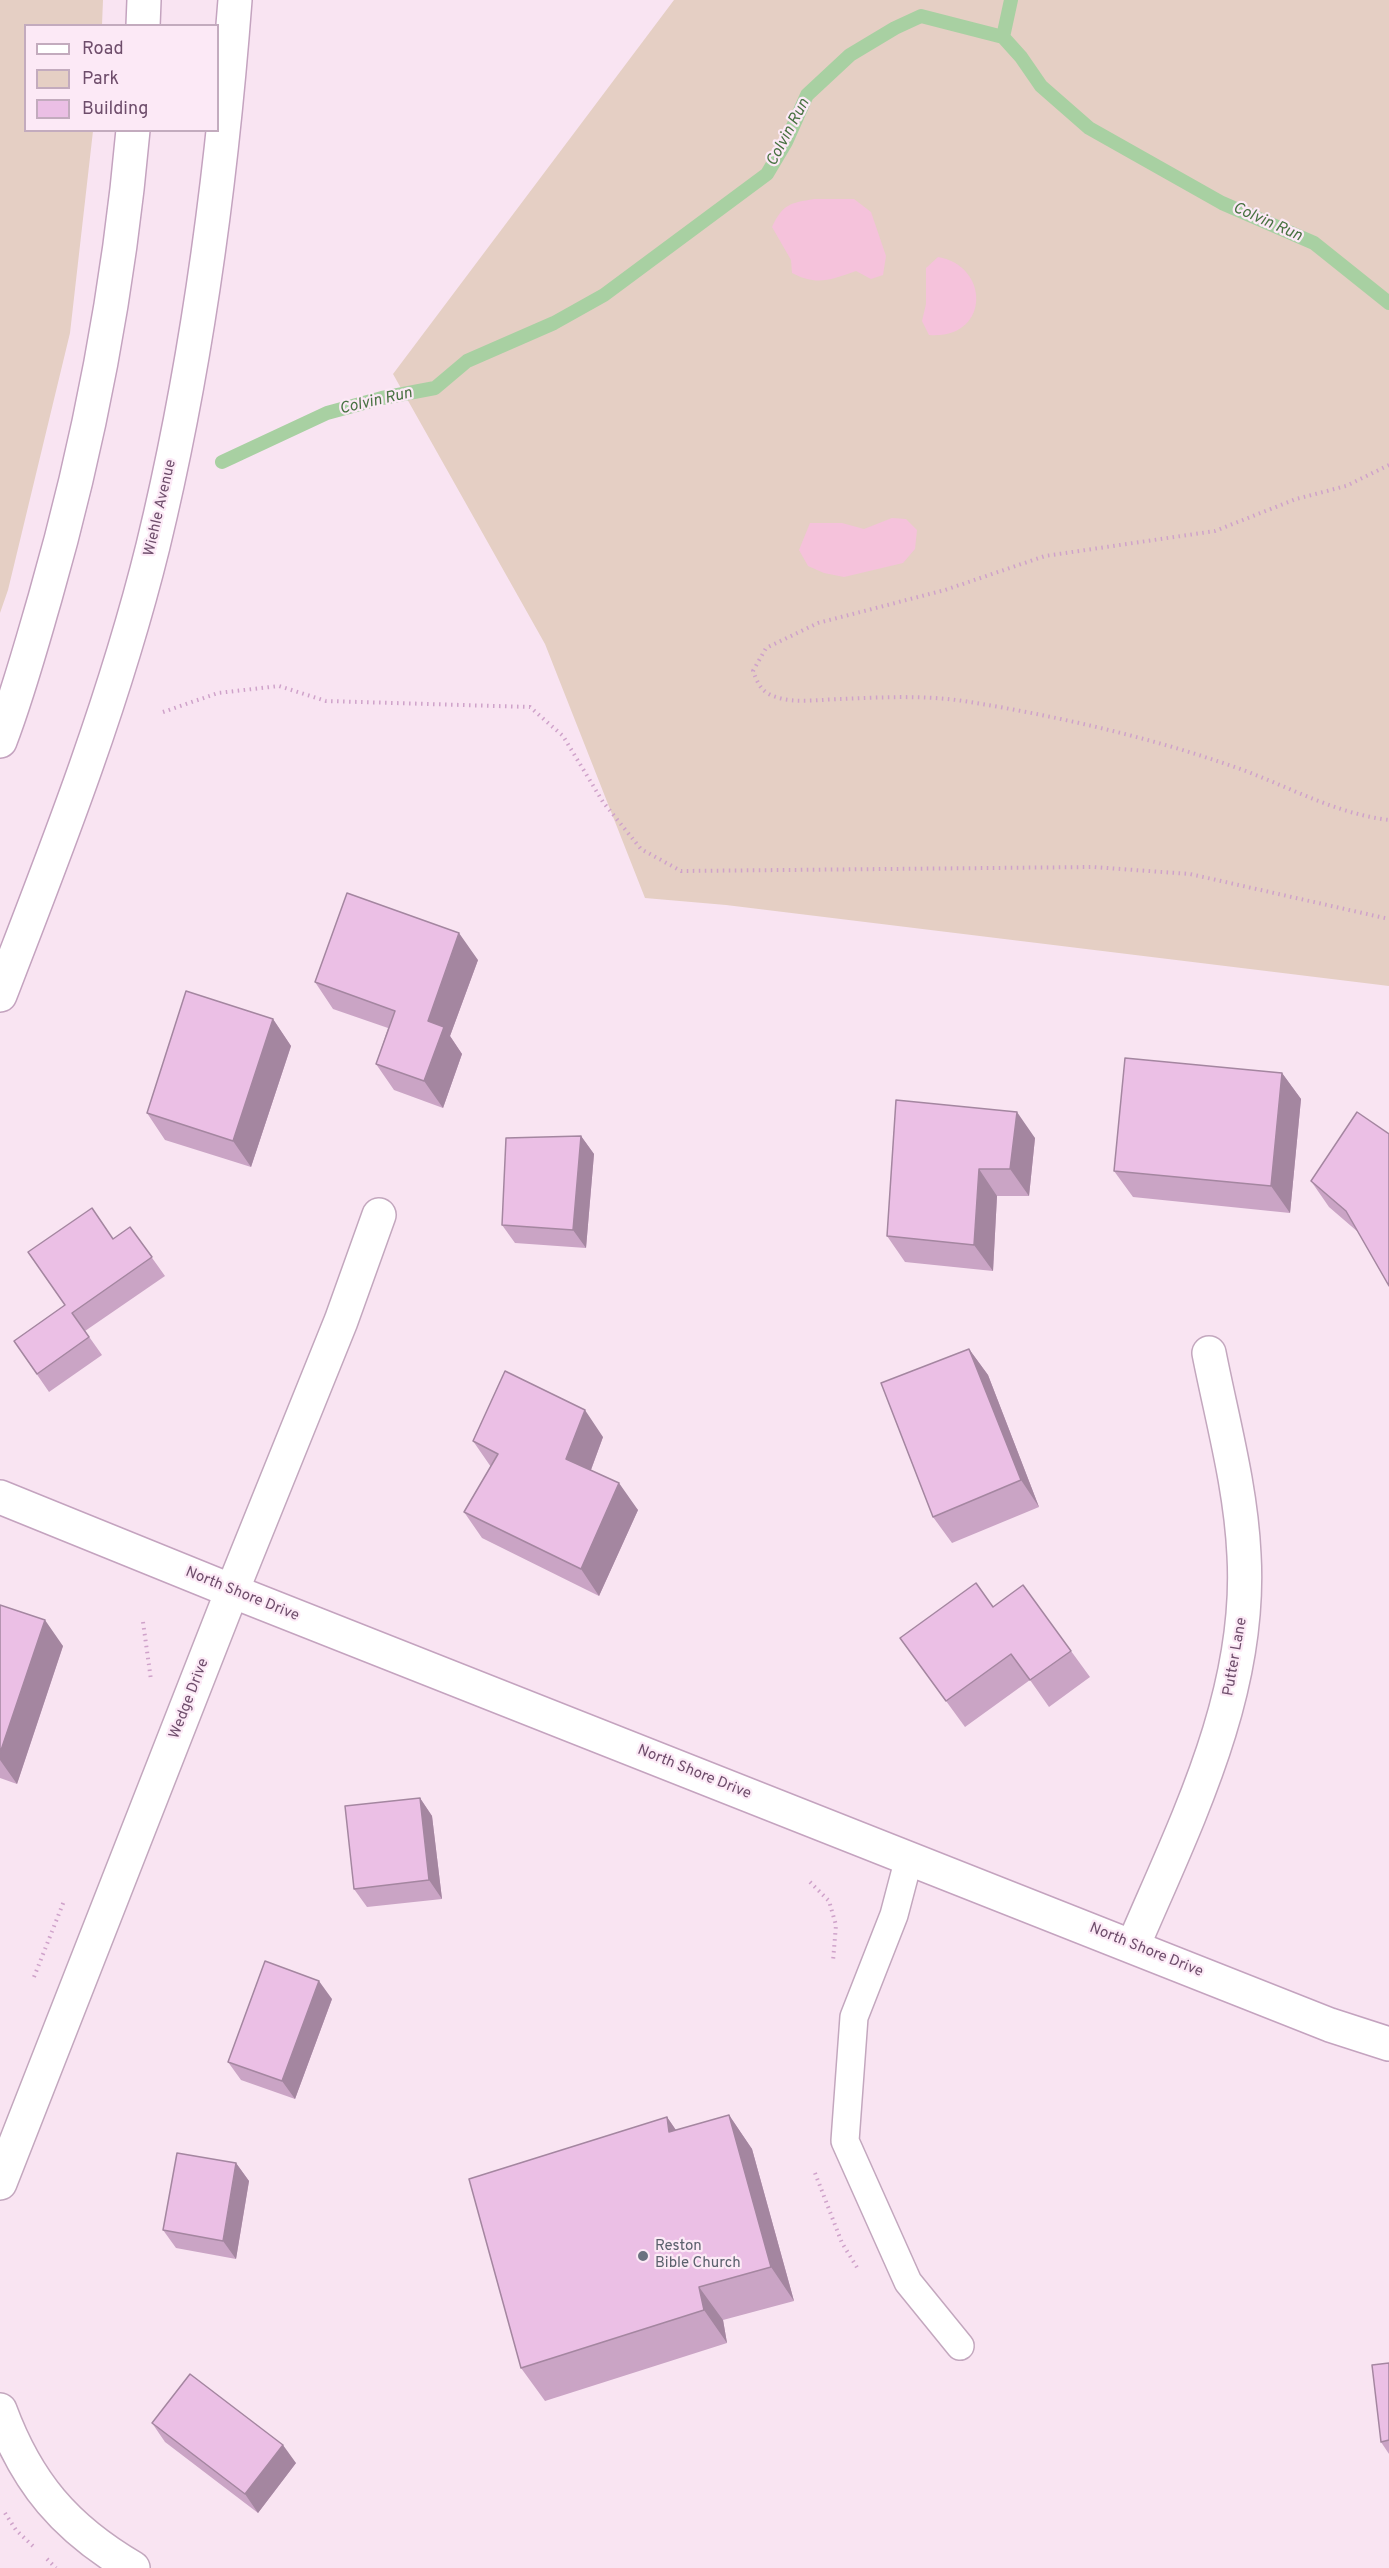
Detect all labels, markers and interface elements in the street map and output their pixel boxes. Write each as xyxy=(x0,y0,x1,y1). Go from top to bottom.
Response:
legend xyxy=(24,24,219,132)
text: Road xyxy=(82,38,124,61)
text: Park xyxy=(82,68,119,91)
water label: Colvin Run xyxy=(763,96,815,170)
text: Building xyxy=(82,98,148,121)
water label: Colvin Run xyxy=(1229,199,1305,247)
water label: Colvin Run xyxy=(338,384,414,420)
street label: Wiehle Avenue xyxy=(141,458,181,558)
street label: North Shore Drive xyxy=(183,1564,301,1626)
street label: Putter Lane xyxy=(1220,1616,1252,1698)
street label: Wedge Drive xyxy=(166,1656,214,1742)
street label: North Shore Drive xyxy=(635,1742,753,1804)
street label: North Shore Drive xyxy=(1087,1920,1205,1982)
place label: Reston Bible Church xyxy=(655,2238,741,2273)
marker: Reston Bible Church xyxy=(636,2249,650,2263)

